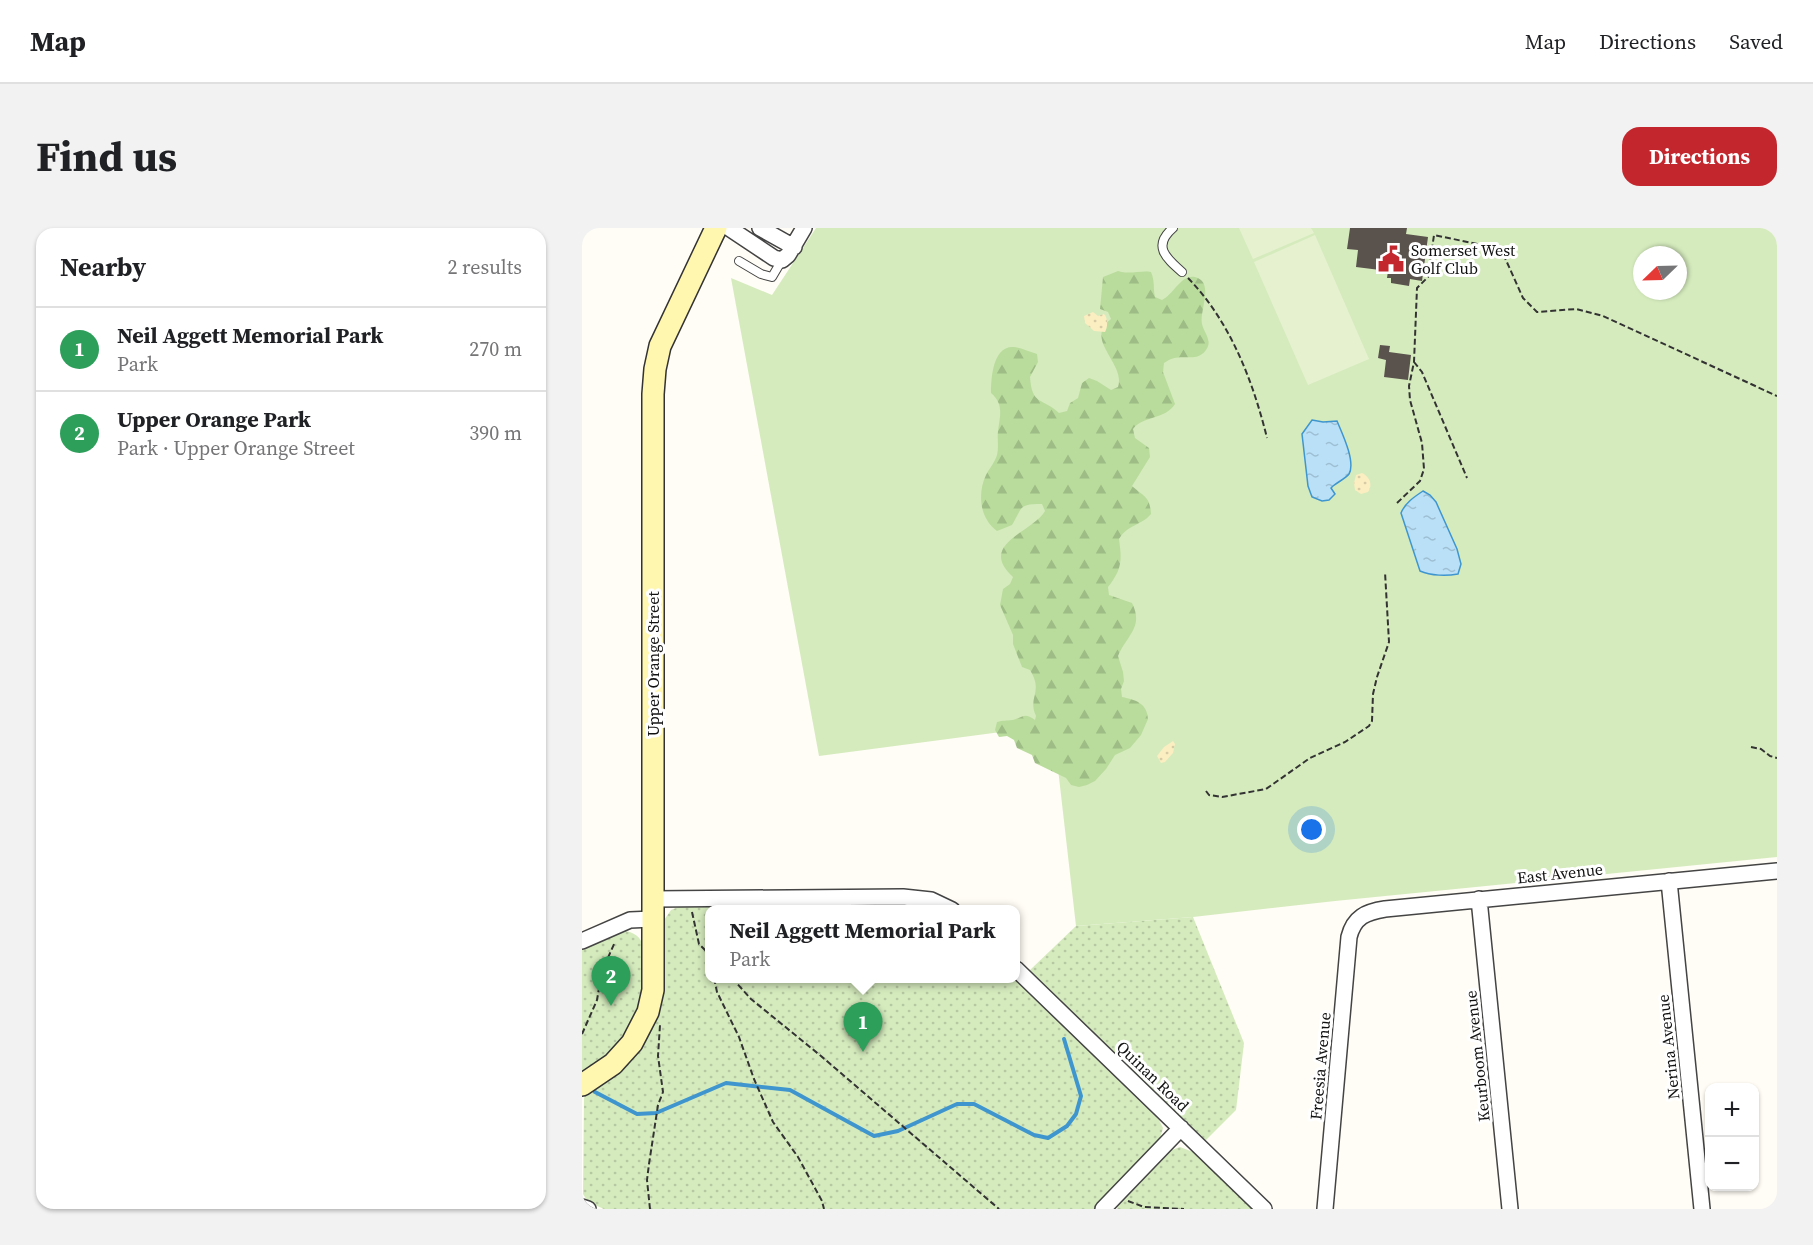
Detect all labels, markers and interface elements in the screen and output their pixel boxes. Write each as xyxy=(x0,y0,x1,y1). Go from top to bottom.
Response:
text: Map xyxy=(30,22,86,60)
text: Map xyxy=(1525,27,1566,56)
text: Directions xyxy=(1599,27,1696,56)
text: Saved xyxy=(1729,27,1783,56)
text: Find us xyxy=(36,127,177,185)
button: Directions xyxy=(1622,127,1777,186)
place label: Somerset West Golf Club xyxy=(1411,239,1516,279)
public building icon: Somerset West Golf Club xyxy=(1376,244,1406,274)
north arrow xyxy=(1633,246,1687,300)
text: Nearby xyxy=(60,249,146,285)
text: 2 results xyxy=(447,253,522,281)
text: Neil Aggett Memorial Park xyxy=(117,320,384,350)
text: 1 xyxy=(74,335,85,363)
text: 270 m xyxy=(469,335,522,363)
text: Park xyxy=(117,350,158,378)
text: Upper Orange Park xyxy=(117,404,311,434)
text: 2 xyxy=(74,419,85,447)
text: 390 m xyxy=(469,419,522,447)
text: Park · Upper Orange Street xyxy=(117,434,355,462)
street label: Upper Orange Street xyxy=(642,591,664,737)
your location xyxy=(1297,815,1326,844)
street label: East Avenue xyxy=(1516,858,1604,888)
popup xyxy=(705,905,1020,983)
text: Neil Aggett Memorial Park xyxy=(729,915,996,945)
text: Park xyxy=(729,945,770,973)
pin: 2 xyxy=(591,956,630,1006)
street label: Keurboom Avenue xyxy=(1459,989,1495,1123)
street label: Nerina Avenue xyxy=(1652,993,1684,1101)
pin: 1 xyxy=(844,1002,882,1052)
street label: Freesia Avenue xyxy=(1304,1011,1336,1121)
street label: Quinan Road xyxy=(1112,1036,1194,1116)
map controls xyxy=(1705,1083,1759,1191)
button: + xyxy=(1705,1083,1759,1137)
button: − xyxy=(1705,1137,1759,1191)

